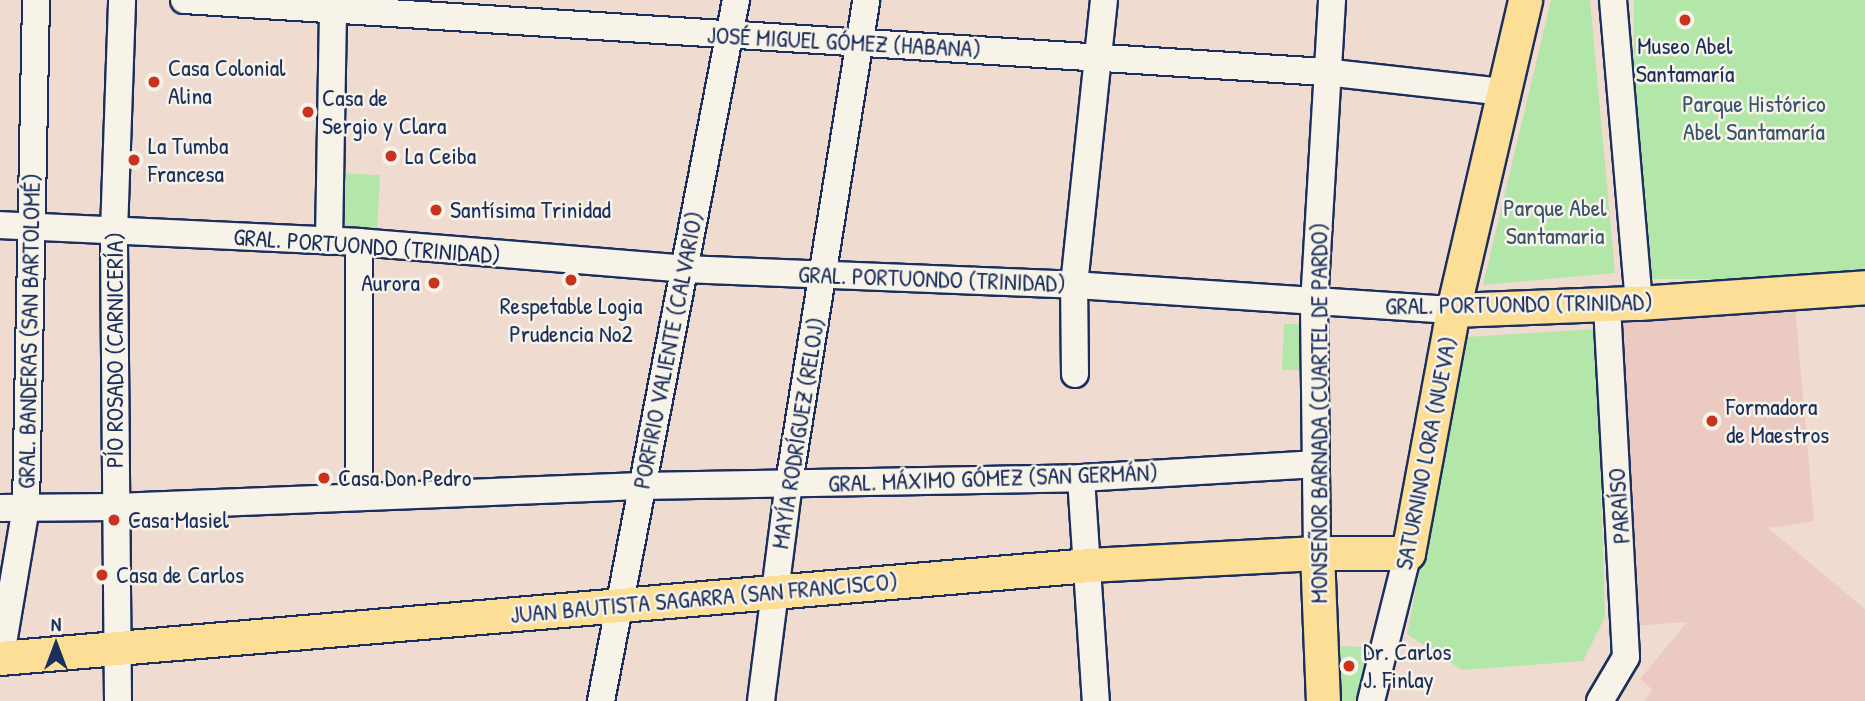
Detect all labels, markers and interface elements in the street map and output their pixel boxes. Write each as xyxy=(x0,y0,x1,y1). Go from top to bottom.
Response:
marker: Museo Abel Santamaría xyxy=(1677,12,1693,28)
street label: JOSÉ MIGUEL GÓMEZ (HABANA) xyxy=(706,20,982,64)
place label: Museo Abel Santamaría xyxy=(1636,32,1734,88)
place label: Casa Colonial Alina xyxy=(168,54,286,110)
marker: Casa Colonial Alina xyxy=(146,74,162,90)
place label: Casa de Sergio y Clara xyxy=(322,84,446,140)
park label: Parque Histórico Abel Santamaría xyxy=(1682,90,1826,146)
marker: Casa de Sergio y Clara xyxy=(300,104,316,120)
place label: La Tumba Francesa xyxy=(148,132,228,188)
place label: La Ceiba xyxy=(405,142,476,170)
marker: La Ceiba xyxy=(383,148,399,164)
marker: La Tumba Francesa xyxy=(126,152,142,168)
street label: GRAL. BANDERAS (SAN BARTOLOMÉ) xyxy=(12,173,46,489)
park label: Parque Abel Santamaria xyxy=(1503,194,1607,250)
place label: Santísima Trinidad xyxy=(450,196,611,224)
marker: Santísima Trinidad xyxy=(428,202,444,218)
street label: PORFIRIO VALIENTE (CALVARIO) xyxy=(627,209,709,491)
street label: GRAL. PORTUONDO (TRINIDAD) xyxy=(232,222,502,270)
street label: MONSEÑOR BARNADA (CUARTEL DE PARDO) xyxy=(1305,223,1333,603)
street label: PÍO ROSADO (CARNICERÍA) xyxy=(101,232,129,468)
street label: GRAL. PORTUONDO (TRINIDAD) xyxy=(798,260,1066,298)
place label: Aurora xyxy=(361,269,420,297)
marker: Respetable Logia Prudencia No2 xyxy=(563,272,579,288)
marker: Aurora xyxy=(426,275,442,291)
street label: GRAL. PORTUONDO (TRINIDAD) xyxy=(1385,287,1653,321)
place label: Respetable Logia Prudencia No2 xyxy=(500,292,642,348)
street label: MAYÍA RODRÍGUEZ (RELOJ) xyxy=(765,315,831,551)
street label: SATURNINO LORA (NUEVA) xyxy=(1389,334,1463,572)
place label: Formadora de Maestros xyxy=(1726,393,1829,449)
marker: Formadora de Maestros xyxy=(1704,413,1720,429)
street label: GRAL. MÁXIMO GÓMEZ (SAN GERMÁN) xyxy=(828,458,1158,498)
place label: Casa Don Pedro xyxy=(338,464,472,492)
street label: PARAÍSO xyxy=(1602,467,1636,545)
marker: Casa Don Pedro xyxy=(316,470,332,486)
place label: Casa Masiel xyxy=(128,506,229,534)
marker: Casa Masiel xyxy=(106,512,122,528)
place label: Casa de Carlos xyxy=(116,561,244,589)
marker: Casa de Carlos xyxy=(94,567,110,583)
street label: JUAN BAUTISTA SAGARRA (SAN FRANCISCO) xyxy=(509,567,899,629)
north arrow xyxy=(21,610,91,680)
text: N xyxy=(51,611,61,637)
place label: Dr. Carlos J. Finlay xyxy=(1363,638,1451,694)
marker: Dr. Carlos J. Finlay xyxy=(1341,658,1357,674)

